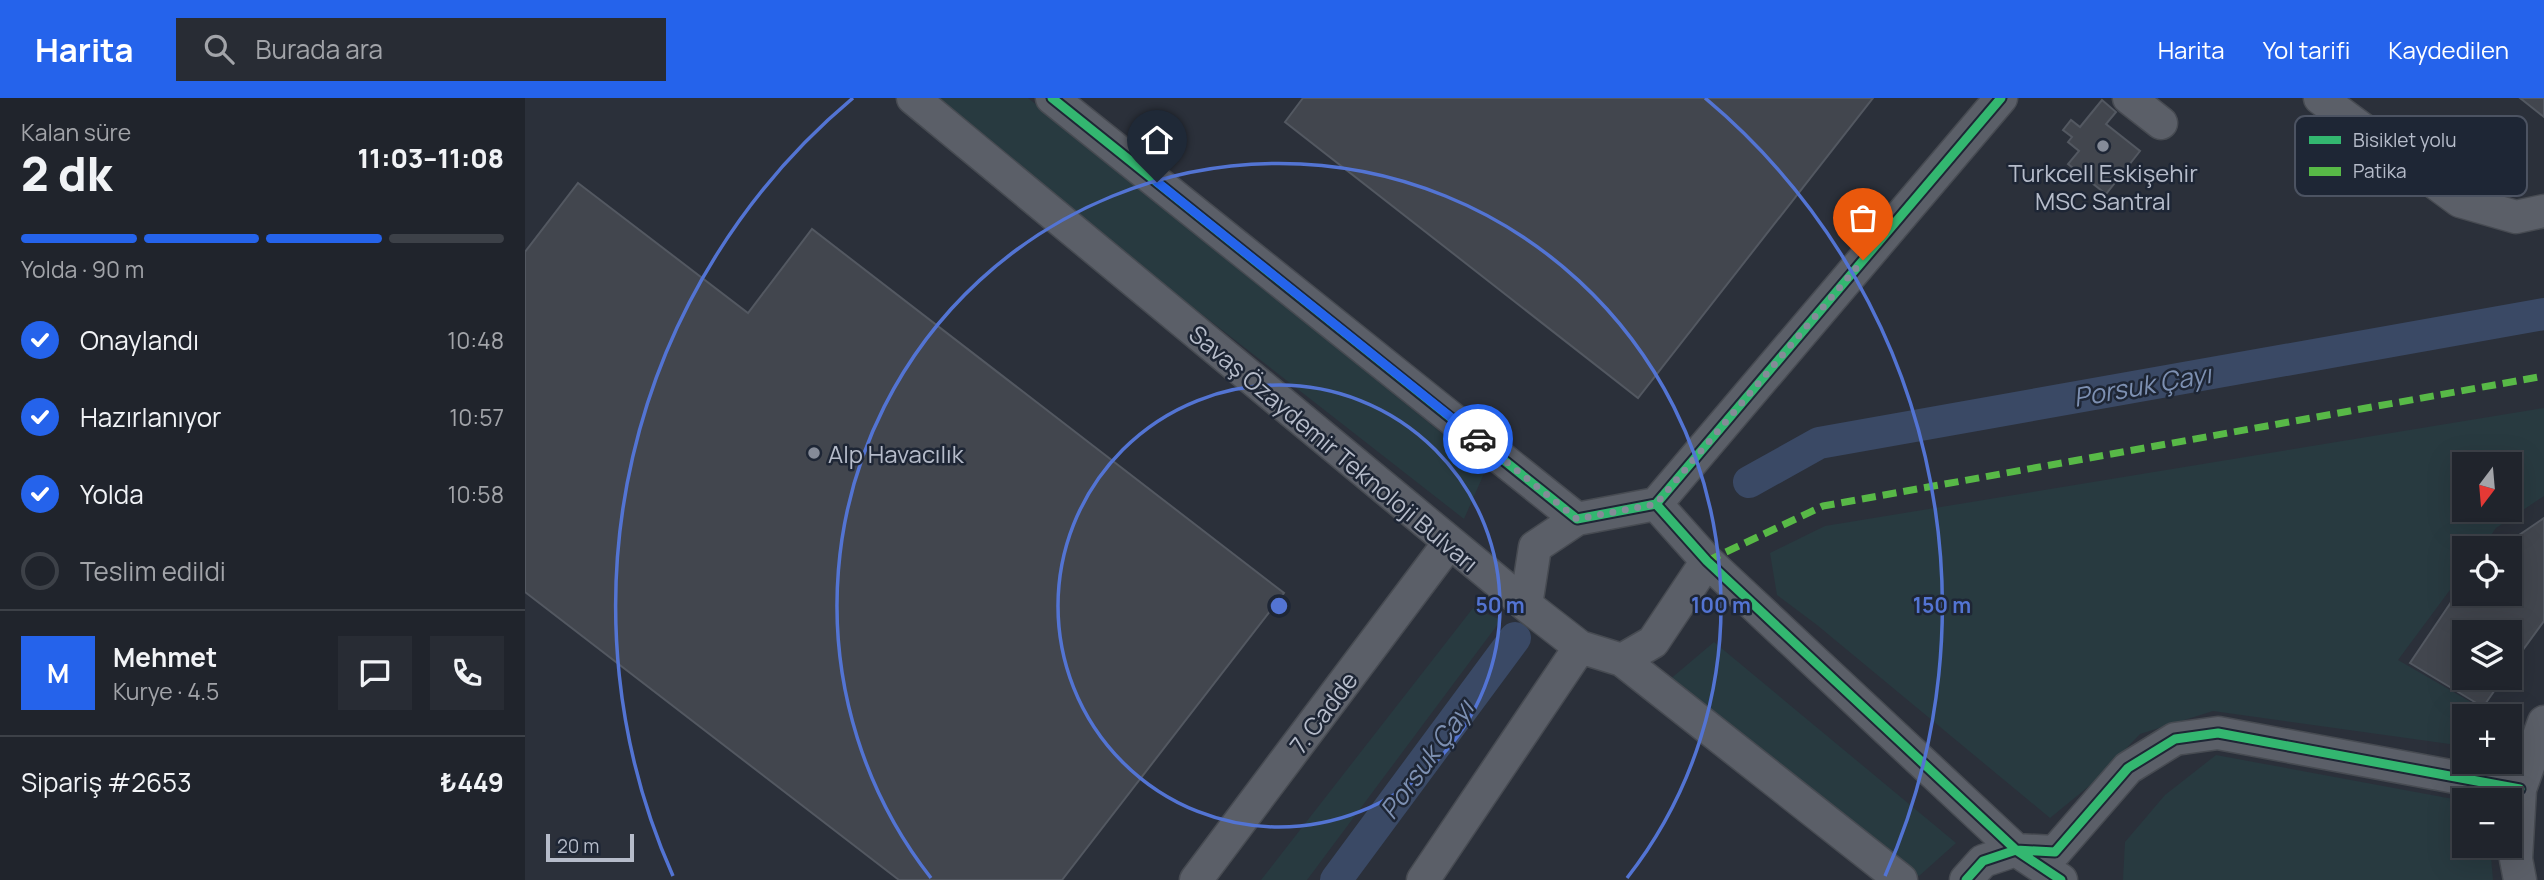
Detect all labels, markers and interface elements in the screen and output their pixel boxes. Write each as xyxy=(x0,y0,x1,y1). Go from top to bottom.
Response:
search box xyxy=(176,18,666,81)
text: Harita xyxy=(35,27,134,72)
icon: search xyxy=(200,30,238,68)
text: Burada ara xyxy=(256,31,383,67)
text: Harita xyxy=(2158,33,2225,66)
text: Yol tarifi xyxy=(2263,33,2350,66)
text: Kaydedilen xyxy=(2388,33,2509,66)
pin xyxy=(1127,110,1187,182)
text: Kalan süre xyxy=(21,116,131,148)
legend xyxy=(2295,116,2527,196)
icon: home xyxy=(1138,121,1176,159)
text: Bisiklet yolu xyxy=(2353,127,2456,153)
marker: Turkcell Eskişehir MSC Santral xyxy=(2095,138,2111,154)
text: 11:03–11:08 xyxy=(358,140,504,176)
text: 2 dk xyxy=(21,142,112,205)
place label: Turkcell Eskişehir MSC Santral xyxy=(2008,156,2198,217)
text: Patika xyxy=(2353,158,2407,184)
pin xyxy=(1833,188,1893,260)
icon: bag xyxy=(1844,199,1882,237)
text: Yolda · 90 m xyxy=(21,253,144,285)
street label: Savaş Özaydemir Teknoloji Bulvarı xyxy=(1183,317,1485,579)
icon: check xyxy=(21,321,59,359)
text: Onaylandı xyxy=(80,322,199,358)
text: 10:48 xyxy=(447,324,504,356)
water label: Porsuk Çayı xyxy=(2070,355,2216,415)
icon: check xyxy=(21,398,59,436)
text: Hazırlanıyor xyxy=(80,399,221,435)
text: 10:57 xyxy=(449,401,504,433)
courier xyxy=(1443,404,1513,474)
icon: car xyxy=(1459,420,1497,458)
place label: Alp Havacılık xyxy=(828,437,965,470)
marker: Alp Havacılık xyxy=(806,445,822,461)
north arrow xyxy=(2452,452,2522,522)
map controls xyxy=(2452,452,2522,858)
icon: check xyxy=(21,475,59,513)
text: Yolda xyxy=(80,476,144,512)
text: 10:58 xyxy=(447,478,504,510)
button: locate xyxy=(2452,536,2522,606)
text: Teslim edildi xyxy=(80,553,226,589)
text: 50 m xyxy=(1475,591,1525,619)
text: 100 m xyxy=(1691,591,1751,619)
text: 150 m xyxy=(1913,591,1971,619)
centre of rings xyxy=(1267,594,1291,618)
button: layers xyxy=(2452,620,2522,690)
button: chat xyxy=(338,636,412,710)
button: phone xyxy=(430,636,504,710)
text: Mehmet xyxy=(113,639,217,675)
text: M xyxy=(47,655,69,691)
street label: 7. Cadde xyxy=(1281,664,1365,760)
text: Kurye · 4.5 xyxy=(113,675,219,707)
water label: Porsuk Çayı xyxy=(1371,691,1483,826)
button: + xyxy=(2452,704,2522,774)
text: Sipariş #2653 xyxy=(21,764,192,800)
text: ₺449 xyxy=(440,764,504,800)
button: − xyxy=(2452,788,2522,858)
scale bar xyxy=(546,831,633,863)
text: 20 m xyxy=(557,833,599,859)

